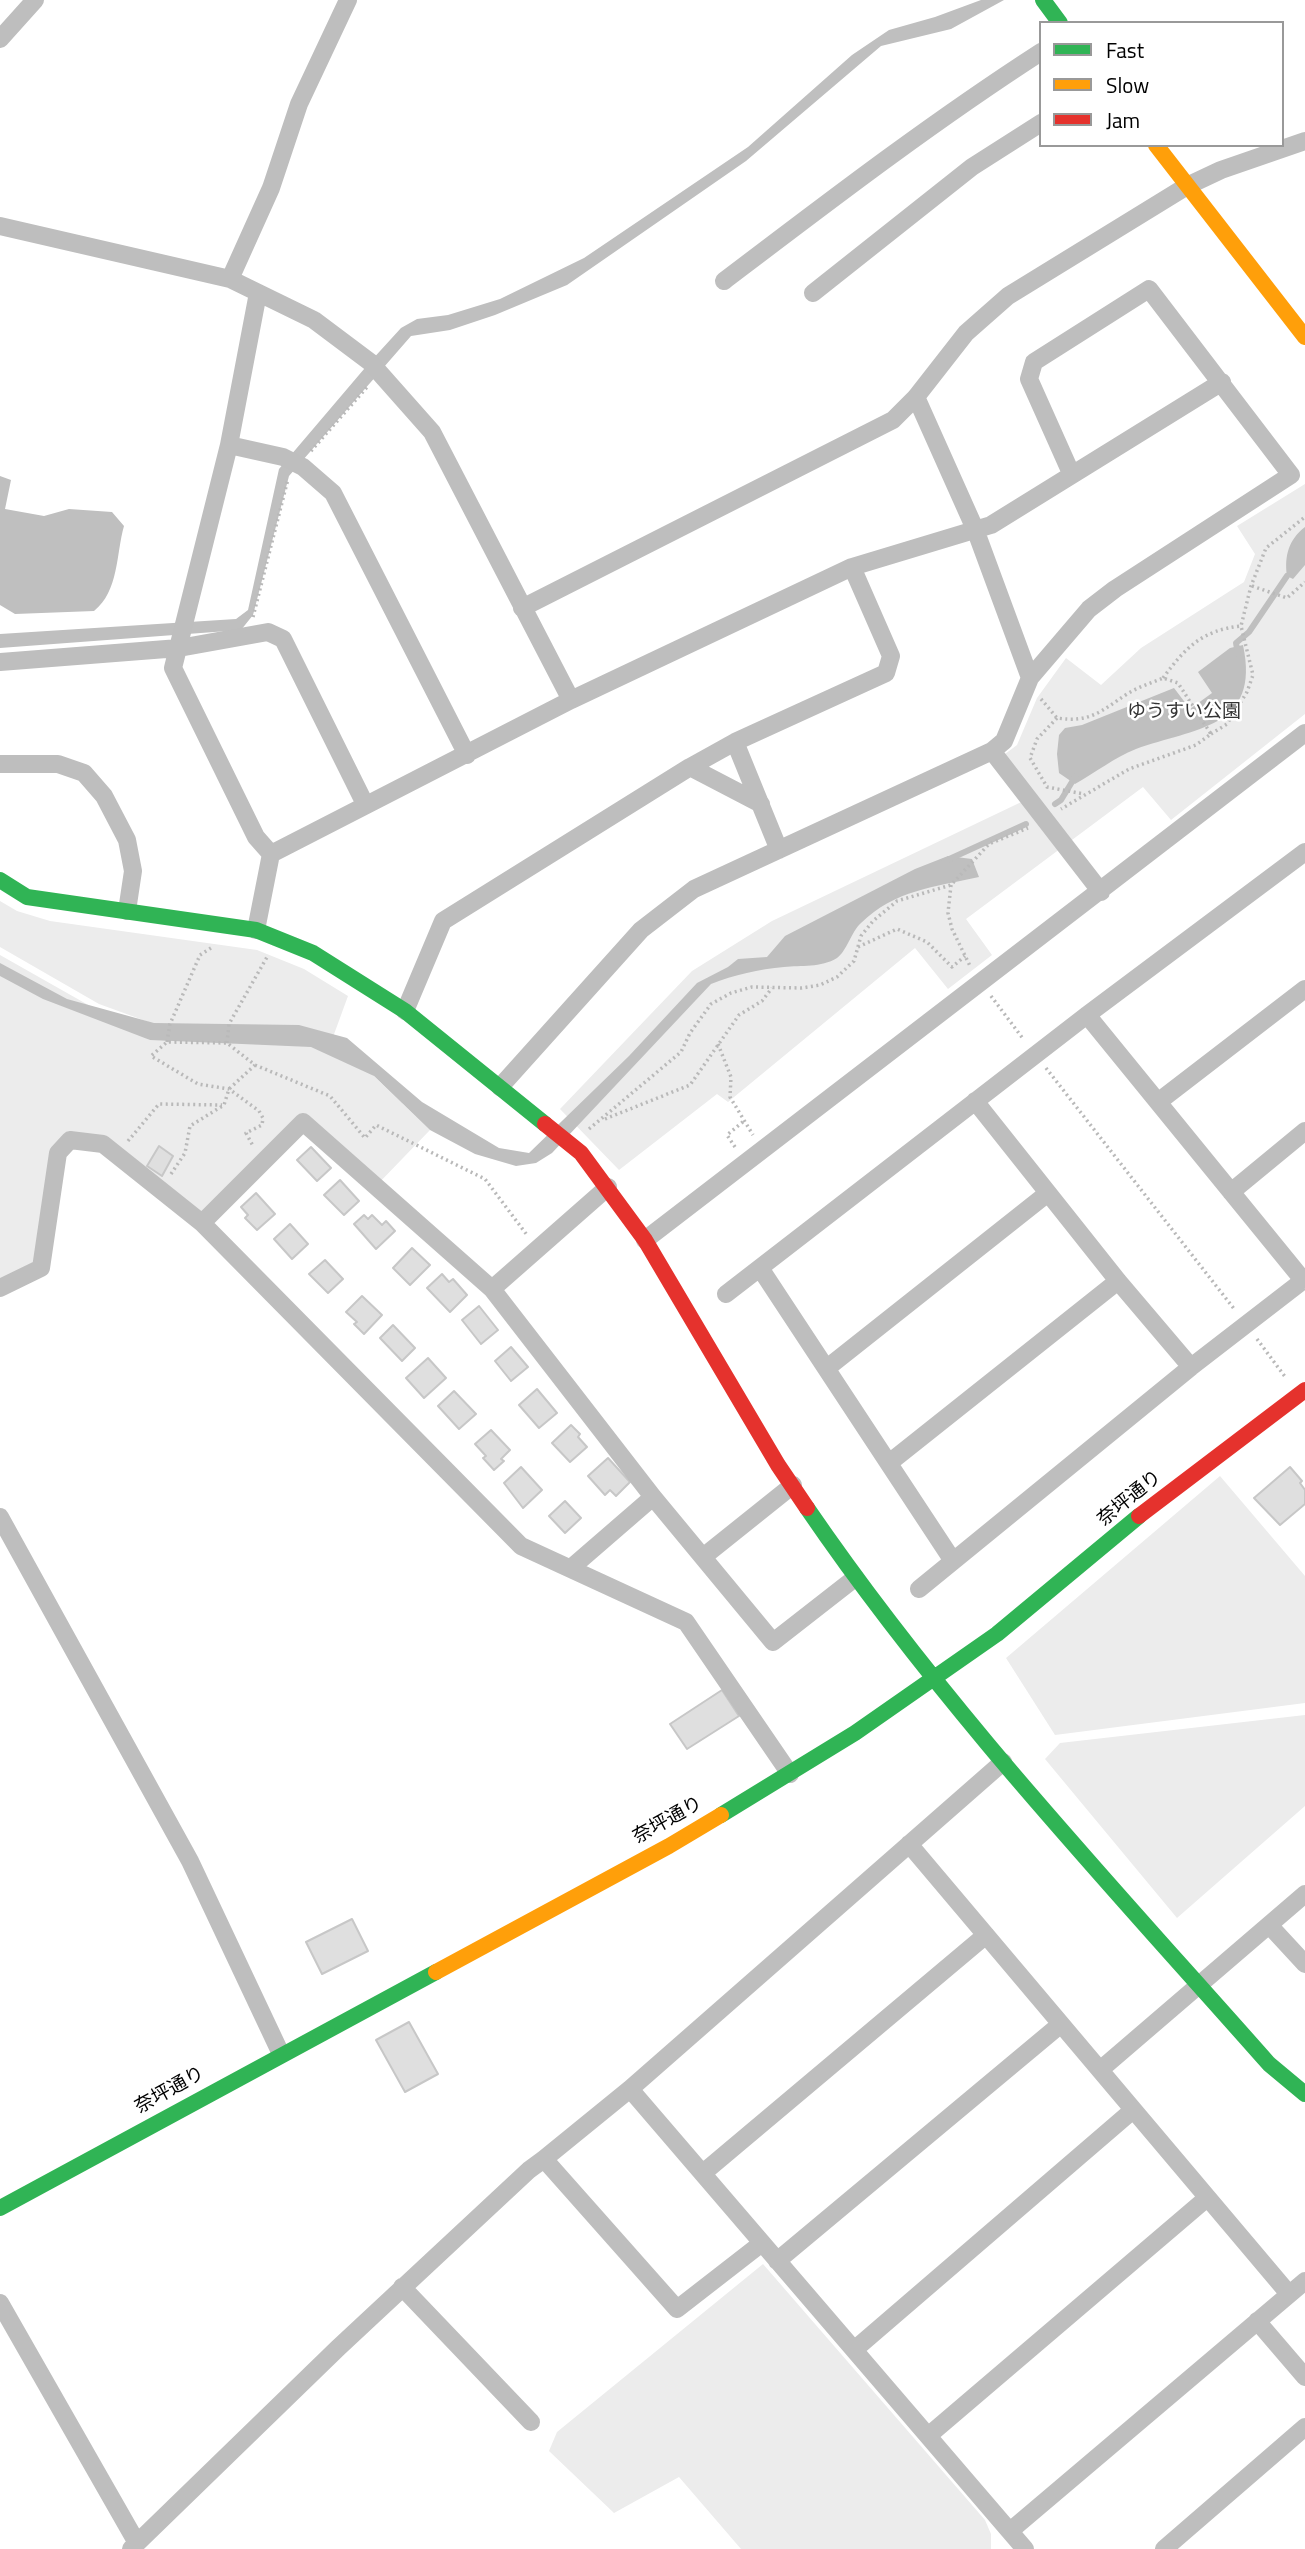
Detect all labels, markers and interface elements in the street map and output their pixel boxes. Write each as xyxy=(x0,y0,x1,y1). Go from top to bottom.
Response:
legend xyxy=(1039,21,1284,147)
text: Fast xyxy=(1106,34,1144,66)
text: Slow xyxy=(1106,69,1149,101)
text: Jam xyxy=(1106,104,1140,136)
park label: ゆうすい公園 xyxy=(1127,701,1241,723)
street label: 奈坪通り xyxy=(1093,1466,1167,1532)
street label: 奈坪通り xyxy=(629,1793,707,1849)
street label: 奈坪通り xyxy=(131,2063,209,2119)

